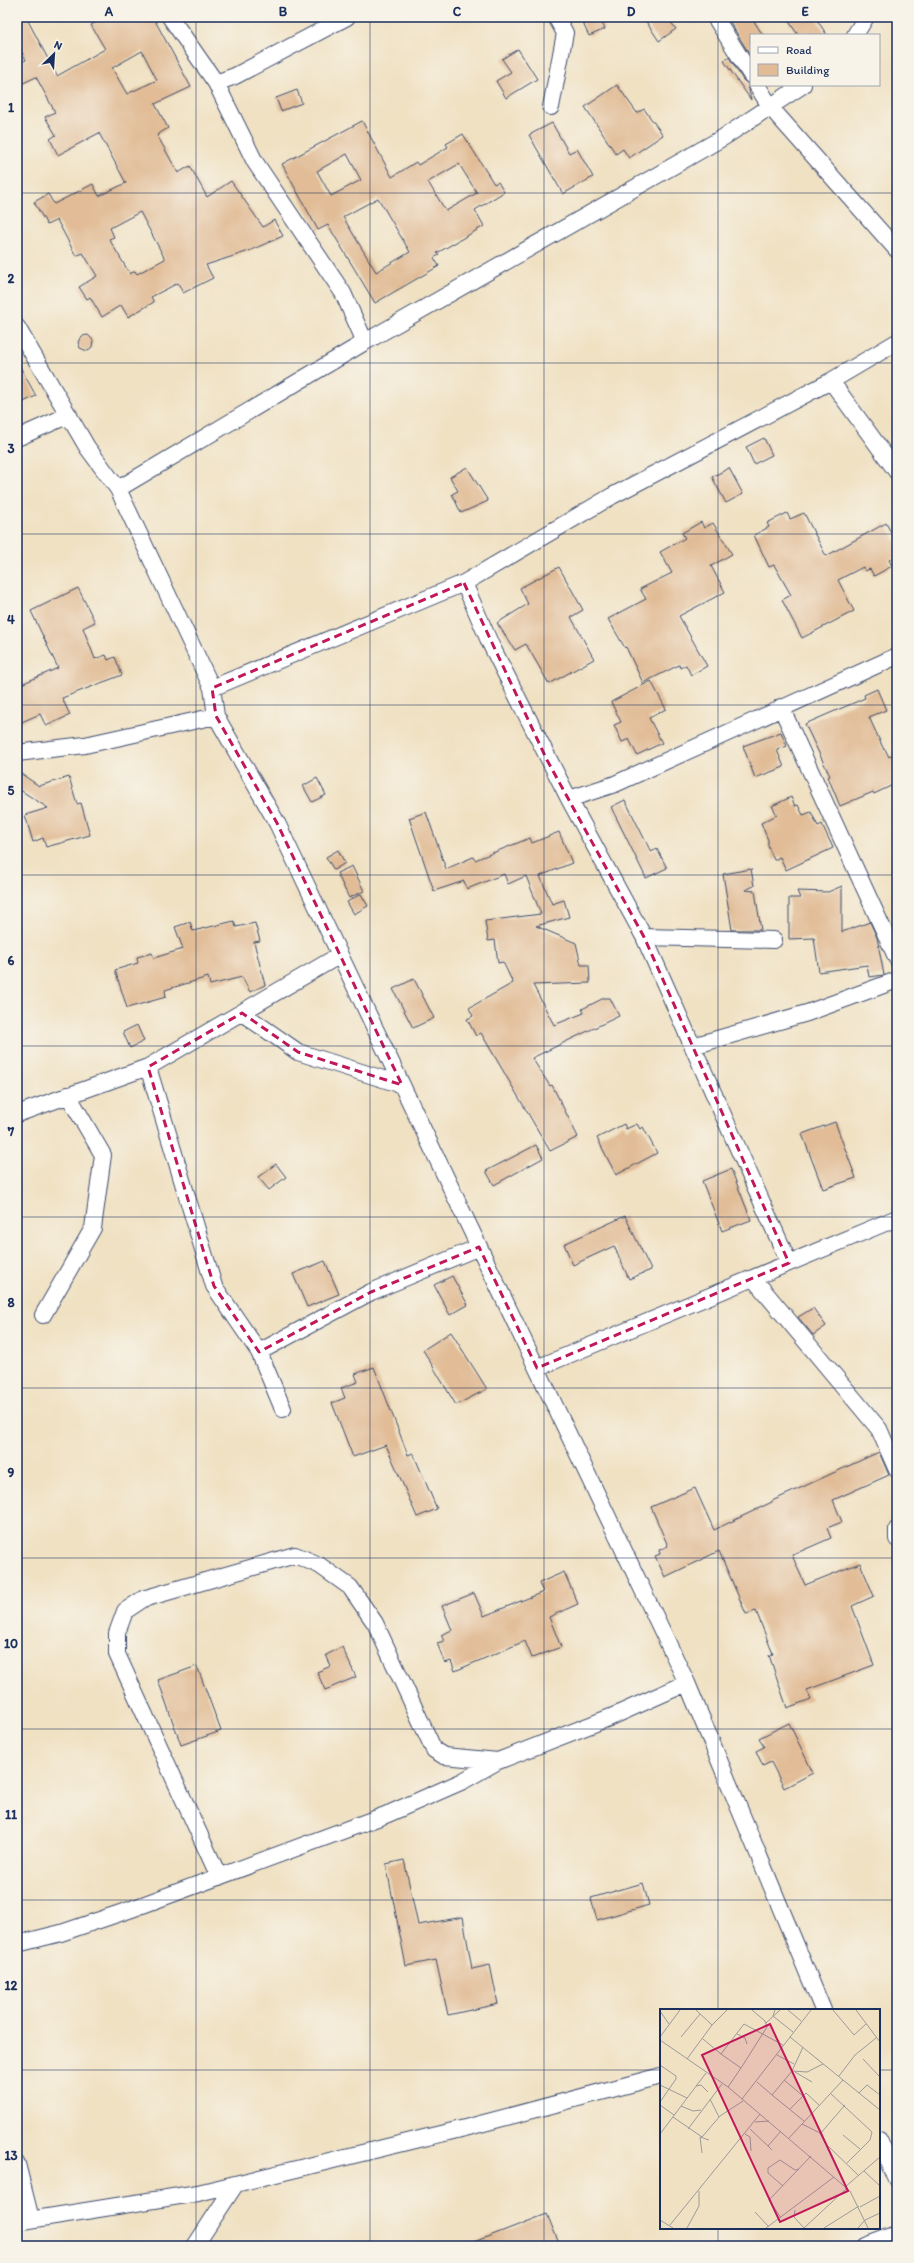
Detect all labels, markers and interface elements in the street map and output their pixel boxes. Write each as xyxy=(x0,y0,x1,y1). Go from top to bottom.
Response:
text: A xyxy=(104,4,114,19)
text: B xyxy=(279,4,288,19)
text: C xyxy=(453,4,462,19)
text: D xyxy=(627,4,636,19)
text: E xyxy=(801,4,809,19)
north arrow xyxy=(34,34,74,74)
legend xyxy=(750,34,880,86)
text: N xyxy=(52,38,64,53)
text: Road xyxy=(786,43,812,57)
text: Building xyxy=(786,63,830,77)
text: 1 xyxy=(8,100,14,115)
text: 2 xyxy=(8,271,15,286)
text: 3 xyxy=(7,441,15,456)
text: 4 xyxy=(7,612,15,627)
text: 5 xyxy=(8,783,15,798)
text: 6 xyxy=(8,953,15,968)
text: 7 xyxy=(7,1124,15,1139)
text: 8 xyxy=(7,1295,15,1310)
text: 9 xyxy=(8,1465,15,1480)
text: 10 xyxy=(4,1636,18,1651)
text: 11 xyxy=(5,1807,17,1822)
text: 12 xyxy=(5,1978,18,1993)
inset map xyxy=(660,2009,880,2229)
text: 13 xyxy=(4,2148,18,2163)

